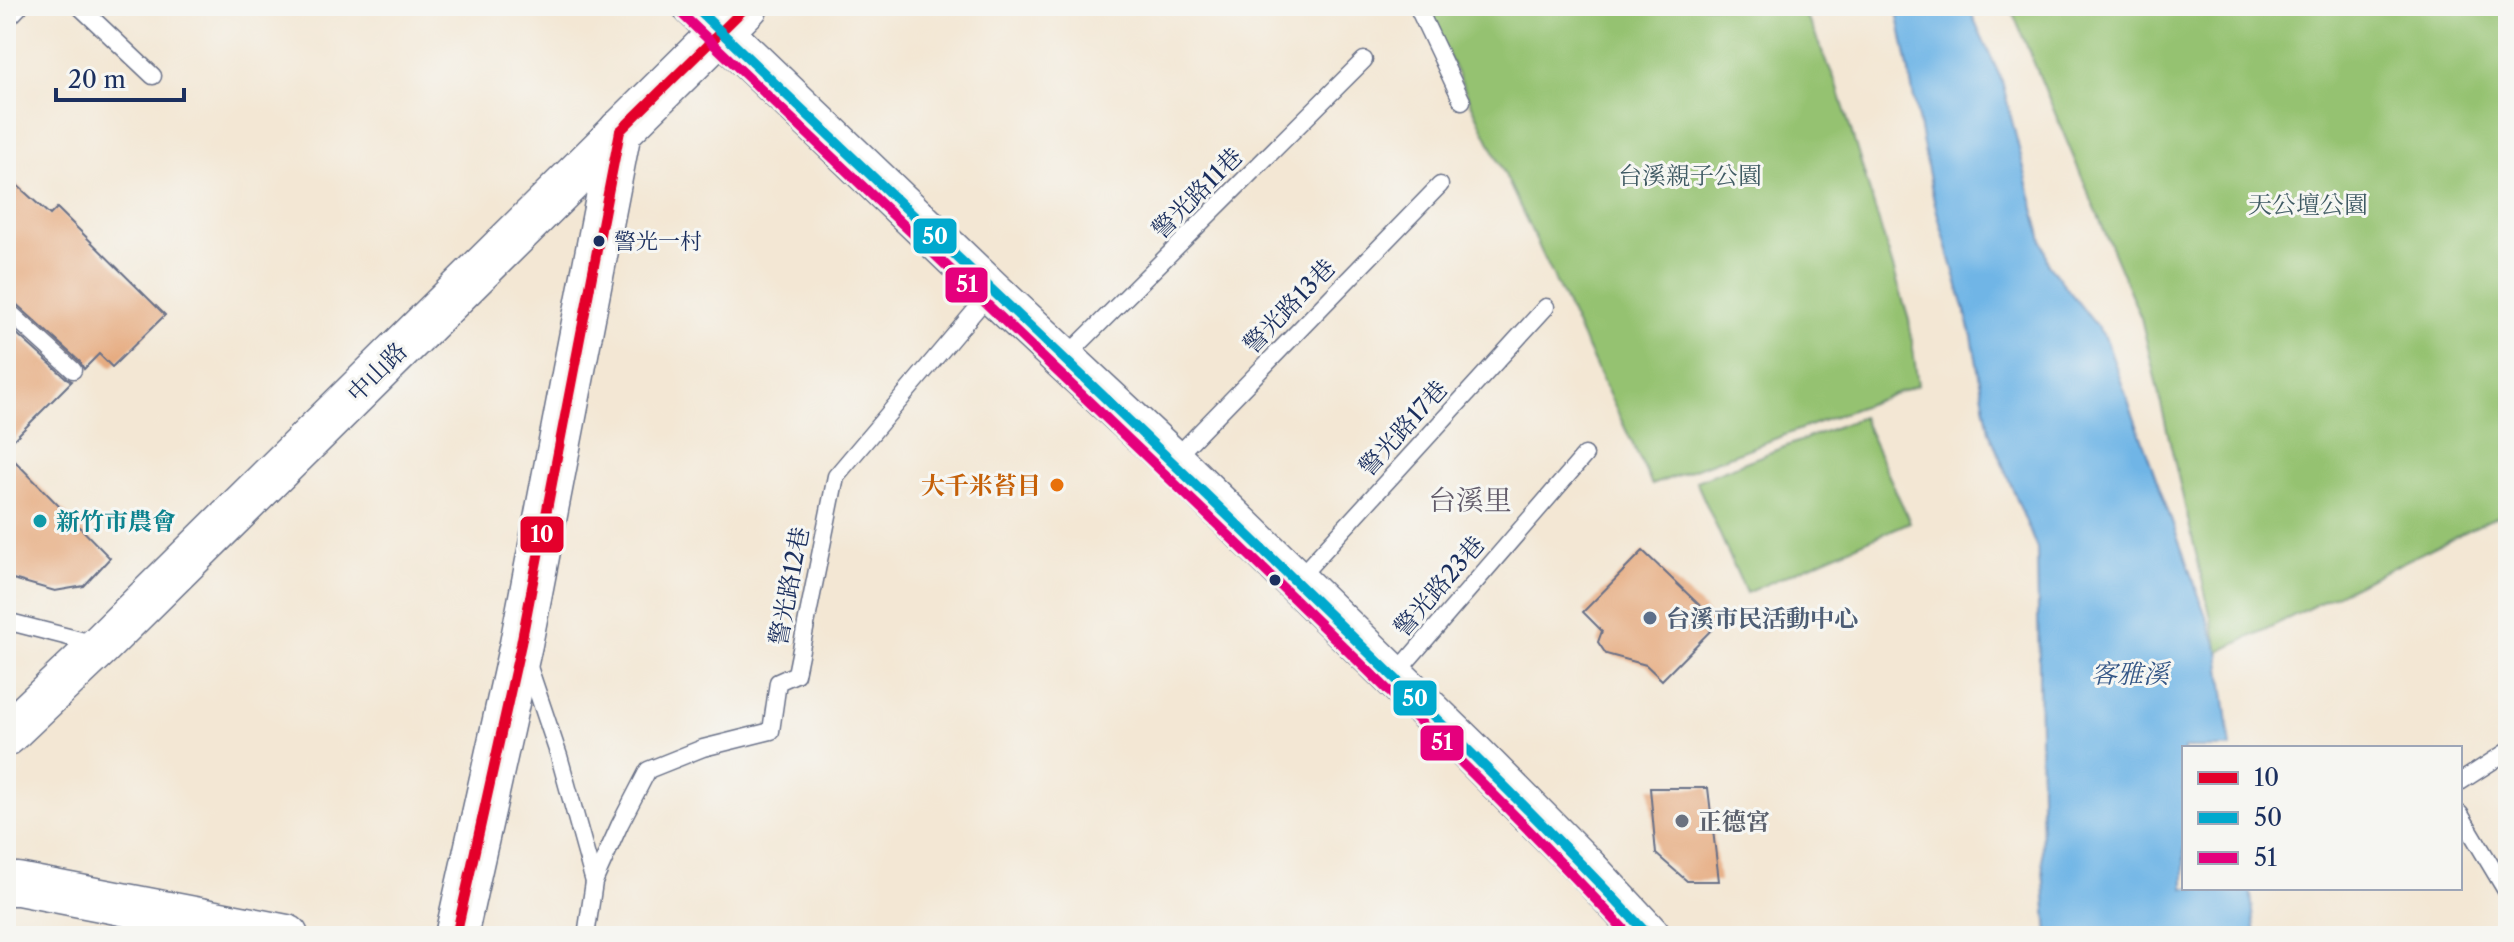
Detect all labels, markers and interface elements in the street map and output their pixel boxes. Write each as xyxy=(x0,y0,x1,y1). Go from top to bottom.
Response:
scale bar xyxy=(56,52,184,102)
text: 20 m xyxy=(68,65,126,94)
street label: 警光路11巷 xyxy=(1146,142,1248,244)
park label: 台溪親子公園 xyxy=(1618,161,1762,190)
park label: 天公壇公園 xyxy=(2248,190,2368,219)
line badge: 50 xyxy=(912,217,958,255)
text: 50 xyxy=(922,223,948,250)
place label: 警光一村 xyxy=(614,228,702,255)
marker: 警光一村 xyxy=(591,233,607,249)
street label: 警光路13巷 xyxy=(1237,253,1341,359)
line badge: 51 xyxy=(944,266,989,304)
text: 51 xyxy=(956,271,978,298)
street label: 中山路 xyxy=(341,336,413,408)
street label: 警光路17巷 xyxy=(1353,374,1453,482)
place label: 大千米苔目 xyxy=(921,471,1041,500)
marker: 大千米苔目 xyxy=(1048,476,1066,494)
district label: 台溪里 xyxy=(1428,483,1512,517)
place label: 新竹市農會 xyxy=(56,507,176,536)
marker: 新竹市農會 xyxy=(31,512,49,530)
line badge: 10 xyxy=(519,515,565,554)
text: 10 xyxy=(530,521,554,548)
street label: 警光路12巷 xyxy=(763,524,815,648)
street label: 警光路23巷 xyxy=(1388,530,1490,642)
unlabelled marker xyxy=(1267,572,1283,588)
place label: 台溪市民活動中心 xyxy=(1666,604,1858,633)
marker: 台溪市民活動中心 xyxy=(1641,609,1659,627)
water label: 客雅溪 xyxy=(2091,658,2172,690)
line badge: 50 xyxy=(1392,679,1438,717)
text: 50 xyxy=(1402,685,1428,712)
line badge: 51 xyxy=(1419,724,1465,762)
text: 51 xyxy=(1431,729,1453,756)
legend xyxy=(2182,746,2462,890)
text: 10 xyxy=(2254,763,2279,792)
text: 50 xyxy=(2254,803,2282,832)
place label: 正德宮 xyxy=(1698,807,1770,836)
marker: 正德宮 xyxy=(1673,812,1691,830)
text: 51 xyxy=(2254,843,2277,872)

